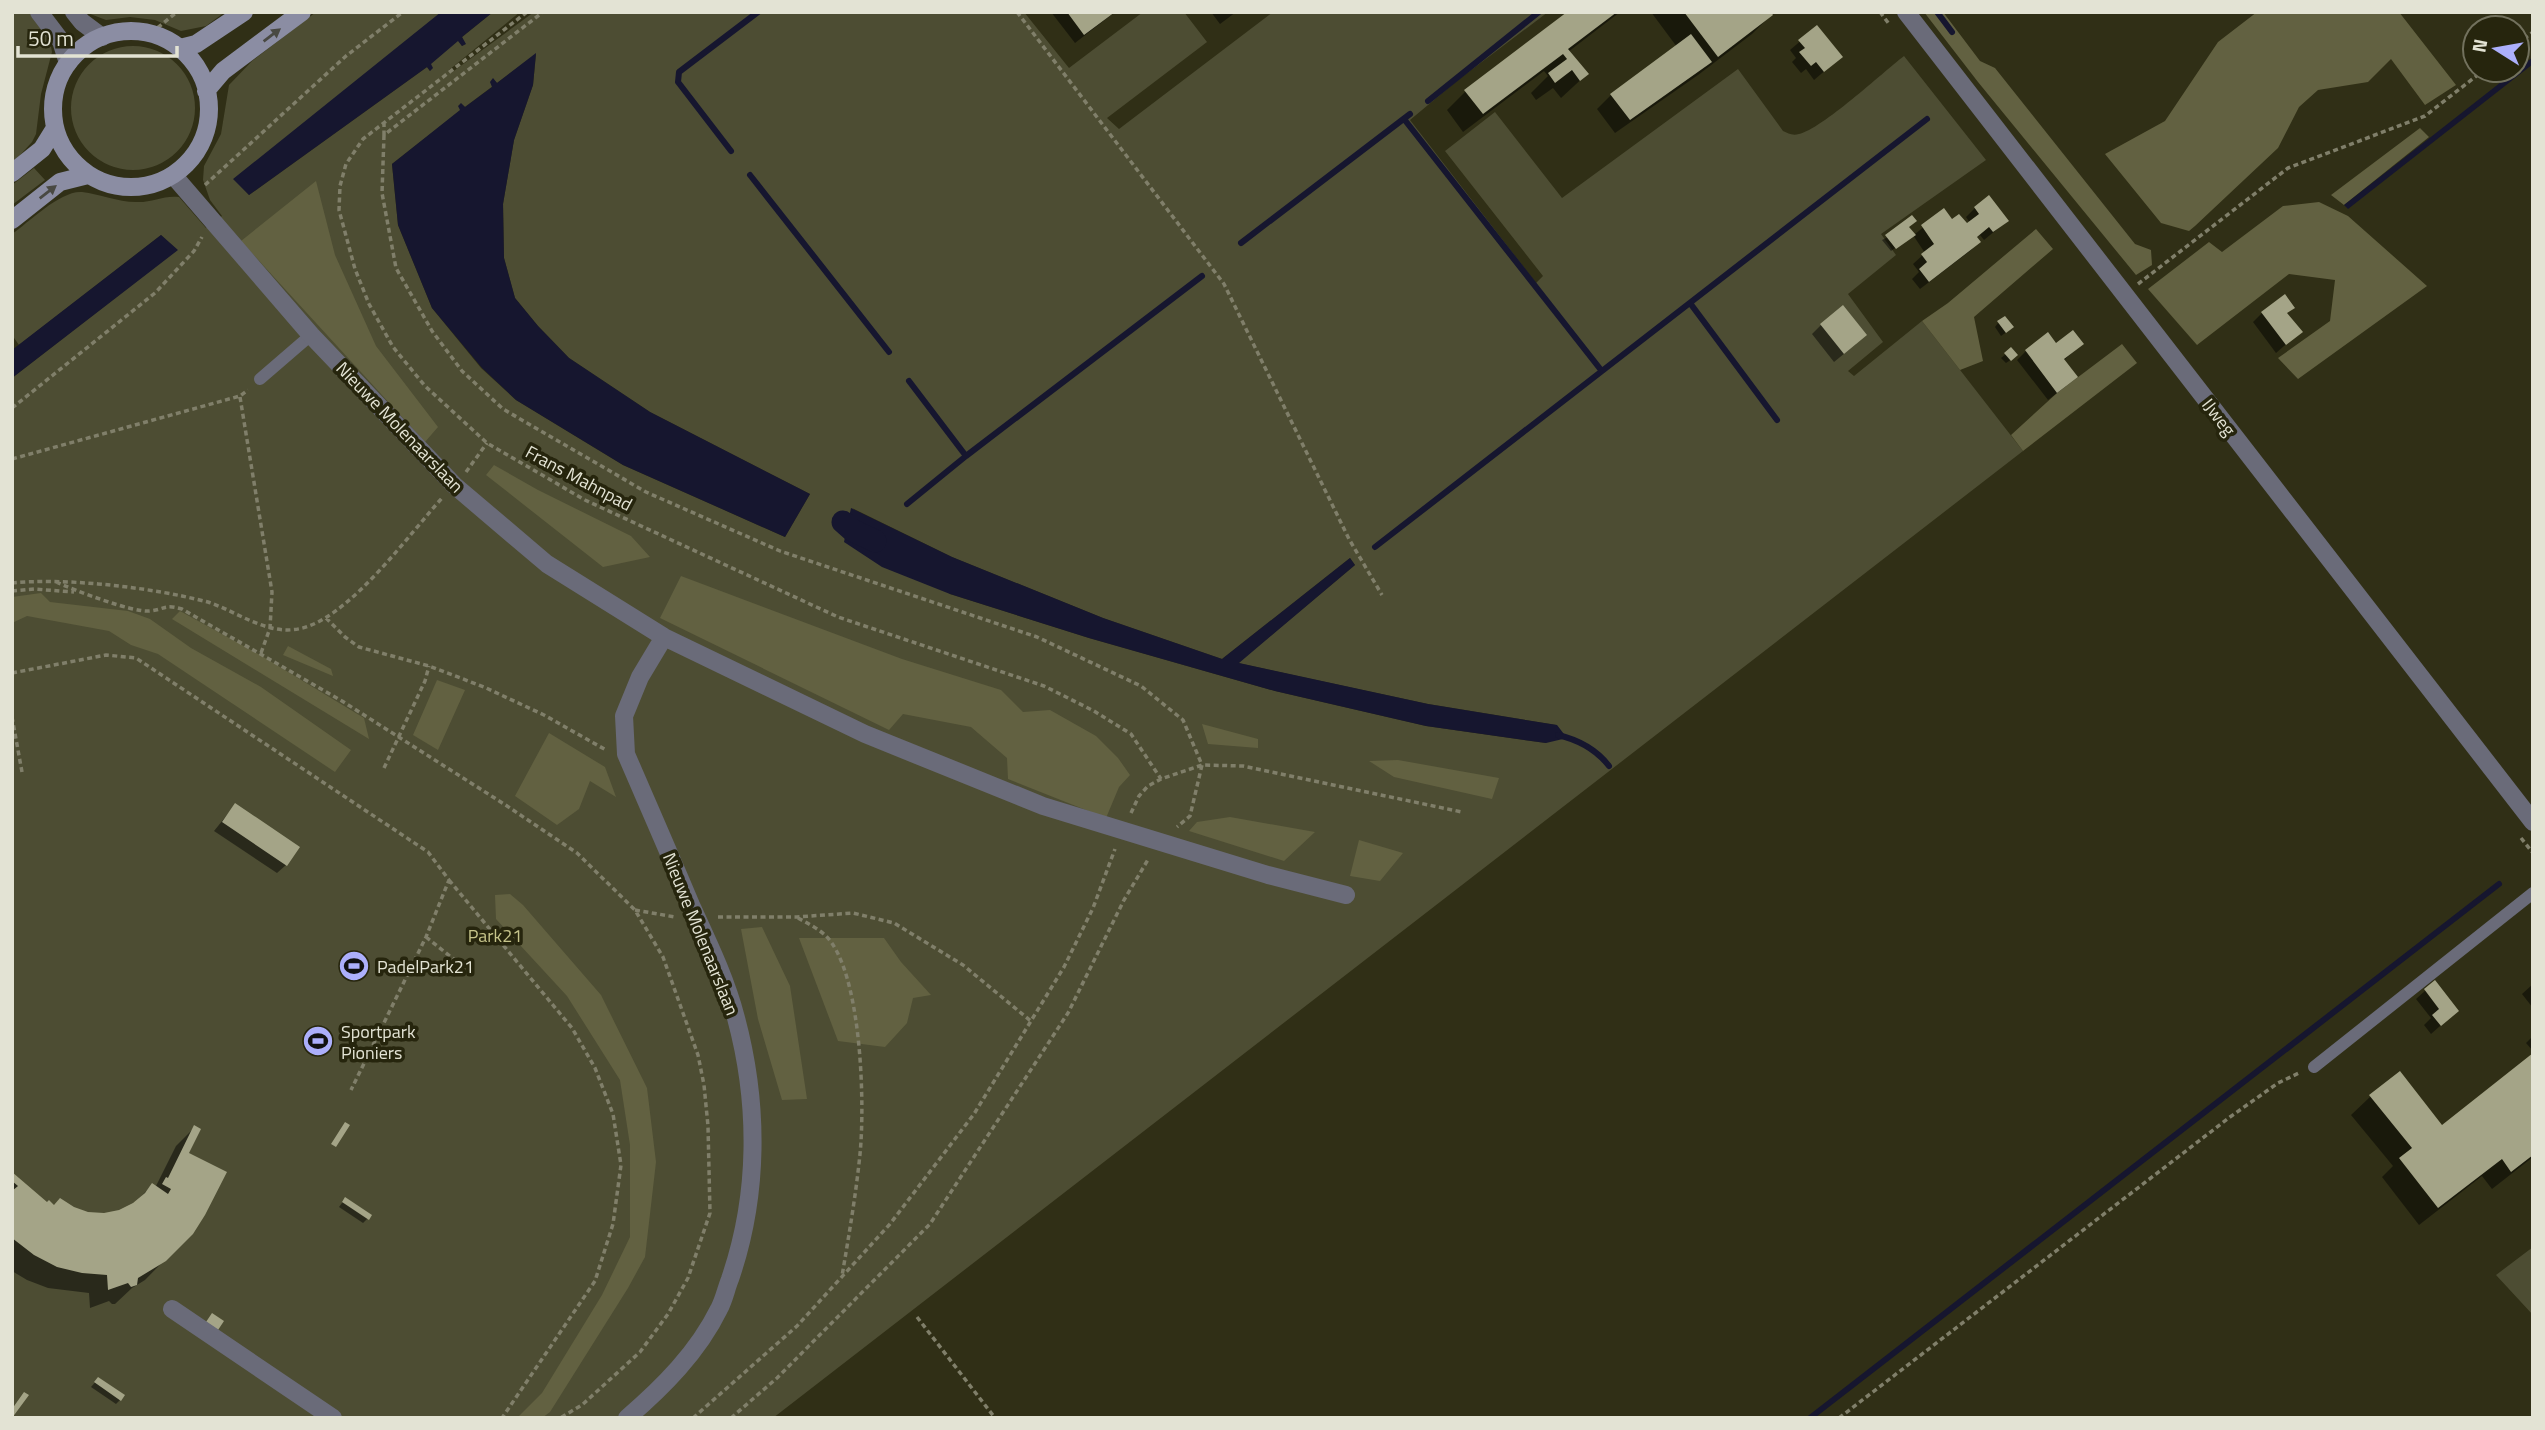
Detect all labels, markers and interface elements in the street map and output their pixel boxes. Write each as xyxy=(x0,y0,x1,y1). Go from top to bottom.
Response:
scale bar xyxy=(18,14,177,58)
north arrow xyxy=(2461,14,2531,84)
text: 50 m xyxy=(28,22,74,54)
one-way arrow xyxy=(263,28,281,42)
text: N xyxy=(2463,36,2494,55)
one-way arrow xyxy=(38,185,56,200)
street label: Nieuwe Molenaarslaan xyxy=(330,355,470,499)
street label: IJweg xyxy=(2196,392,2242,442)
street label: Frans Mahnpad xyxy=(521,438,637,518)
street label: Nieuwe Molenaarslaan xyxy=(656,849,746,1019)
park label: Park21 xyxy=(468,922,522,949)
sports icon: PadelPark21 xyxy=(337,949,371,983)
place label: PadelPark21 xyxy=(377,953,474,980)
place label: Sportpark Pioniers xyxy=(341,1018,416,1066)
sports icon: Sportpark Pioniers xyxy=(301,1024,335,1058)

